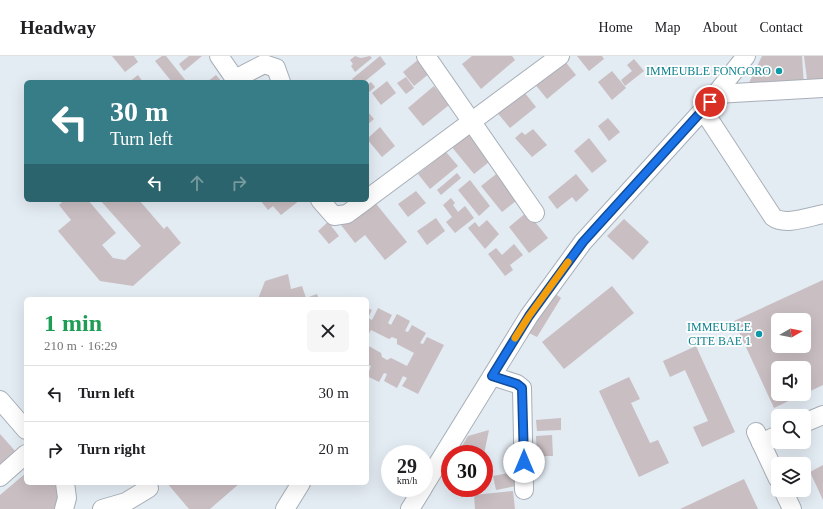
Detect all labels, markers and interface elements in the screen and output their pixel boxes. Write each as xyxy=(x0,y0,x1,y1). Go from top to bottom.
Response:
text: Headway xyxy=(20,17,96,38)
text: Home xyxy=(599,20,633,35)
text: Map xyxy=(655,20,680,35)
text: About xyxy=(702,20,737,35)
text: Contact xyxy=(759,20,803,35)
place label: IMMEUBLE FONGORO xyxy=(646,64,771,78)
marker: IMMEUBLE FONGORO xyxy=(774,66,784,76)
pin xyxy=(693,85,727,119)
icon: arrive xyxy=(699,91,721,113)
icon: left xyxy=(44,96,96,148)
text: 30 m xyxy=(110,96,168,127)
text: Turn left xyxy=(110,129,173,149)
icon: left xyxy=(144,172,166,194)
icon: ahead xyxy=(186,172,208,194)
icon: right xyxy=(228,172,250,194)
text: 1 min xyxy=(44,310,102,336)
button: close xyxy=(307,310,349,352)
north arrow xyxy=(771,313,811,353)
map controls xyxy=(771,313,811,497)
place label: IMMEUBLE CITE BAE 1 xyxy=(687,320,751,348)
marker: IMMEUBLE CITE BAE 1 xyxy=(754,329,764,339)
text: 210 m · 16:29 xyxy=(44,338,117,353)
button: sound xyxy=(771,361,811,401)
icon: left xyxy=(44,383,66,405)
text: Turn left xyxy=(78,385,135,401)
text: 30 m xyxy=(319,385,349,401)
button: search xyxy=(771,409,811,449)
icon: right xyxy=(44,439,66,461)
text: Turn right xyxy=(78,441,145,457)
text: 20 m xyxy=(319,441,349,457)
position arrow xyxy=(503,441,545,483)
speed limit sign: 30 xyxy=(441,445,493,497)
text: 29 xyxy=(397,455,417,477)
button: layers xyxy=(771,457,811,497)
text: km/h xyxy=(397,475,417,486)

